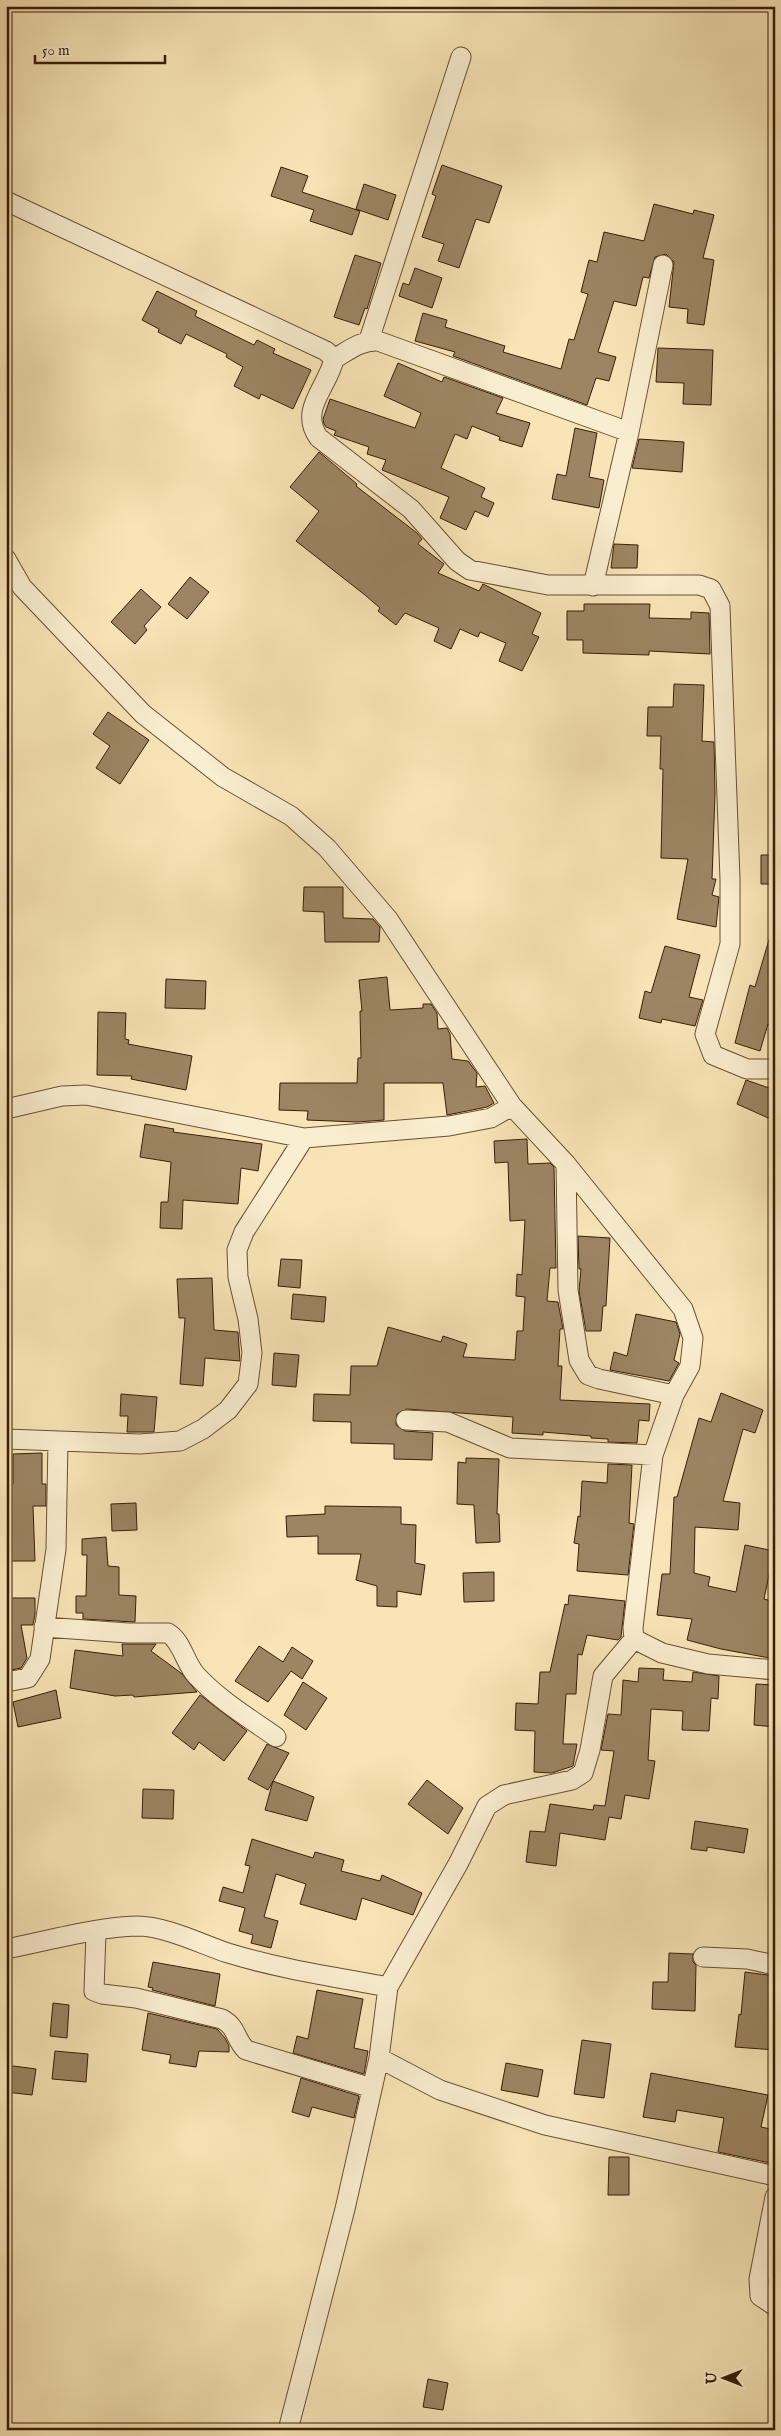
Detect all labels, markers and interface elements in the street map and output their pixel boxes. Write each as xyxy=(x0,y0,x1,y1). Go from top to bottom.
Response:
scale bar xyxy=(35,32,165,64)
text: 50 m xyxy=(42,41,70,60)
north arrow xyxy=(698,2354,748,2404)
text: U xyxy=(703,2371,721,2385)

